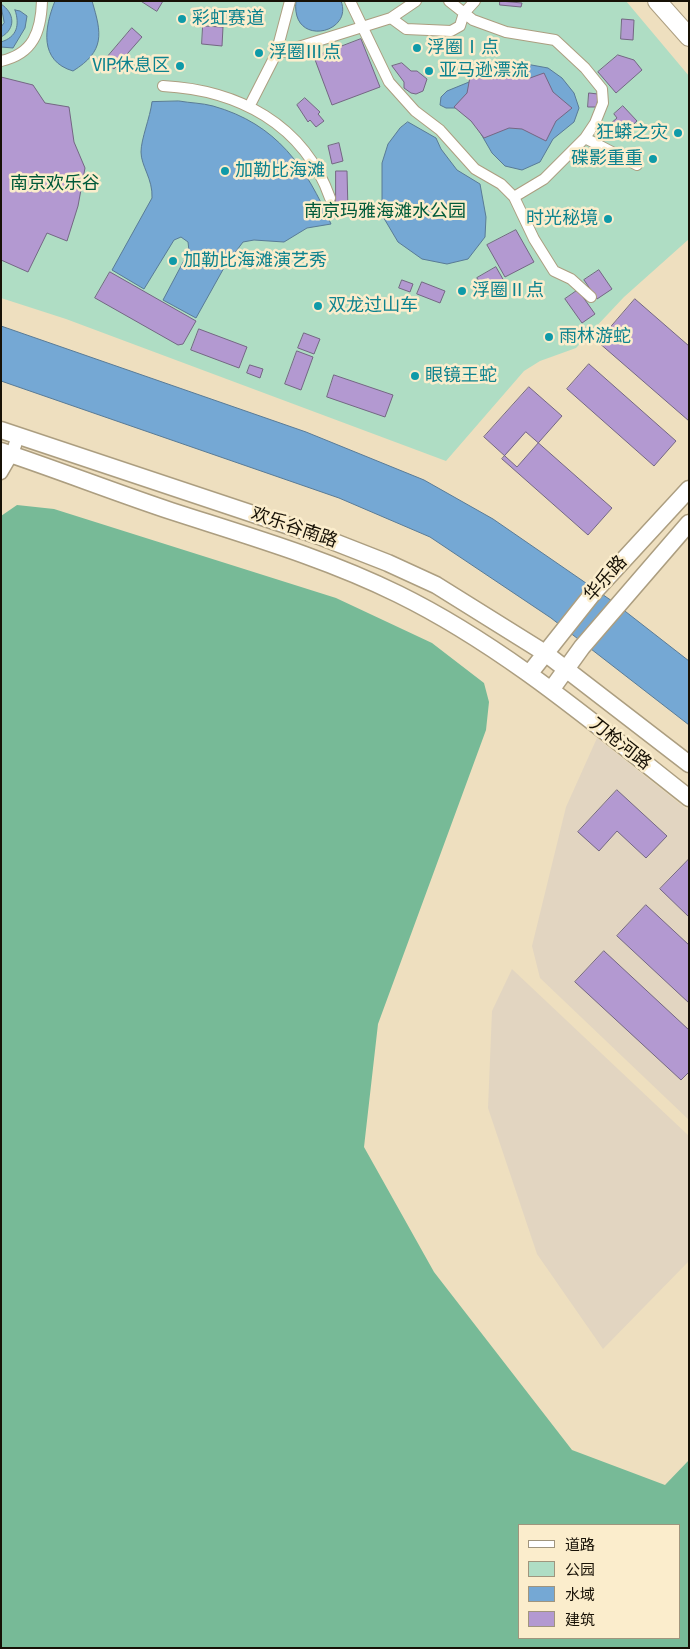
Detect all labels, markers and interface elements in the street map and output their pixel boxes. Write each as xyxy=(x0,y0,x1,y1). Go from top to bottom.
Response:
place label: 彩虹赛道 xyxy=(192,8,264,30)
marker: 彩虹赛道 xyxy=(176,13,188,25)
place label: 浮圈Ⅰ点 xyxy=(427,37,499,59)
place label: 浮圈Ⅲ点 xyxy=(269,42,341,64)
marker: 浮圈Ⅰ点 xyxy=(411,42,423,54)
marker: 浮圈Ⅲ点 xyxy=(253,47,265,59)
place label: VIP休息区 xyxy=(92,55,170,77)
marker: VIP休息区 xyxy=(174,60,186,72)
place label: 亚马逊漂流 xyxy=(439,60,529,82)
marker: 亚马逊漂流 xyxy=(423,65,435,77)
place label: 狂蟒之灾 xyxy=(596,122,668,144)
marker: 狂蟒之灾 xyxy=(672,127,684,139)
place label: 碟影重重 xyxy=(571,148,643,170)
marker: 碟影重重 xyxy=(647,153,659,165)
place label: 加勒比海滩 xyxy=(235,160,325,182)
marker: 加勒比海滩 xyxy=(219,165,231,177)
park label: 南京欢乐谷 xyxy=(10,173,100,195)
park label: 南京玛雅海滩水公园 xyxy=(304,201,466,223)
place label: 时光秘境 xyxy=(526,208,598,230)
marker: 时光秘境 xyxy=(602,213,614,225)
place label: 加勒比海滩演艺秀 xyxy=(183,250,327,272)
marker: 加勒比海滩演艺秀 xyxy=(167,255,179,267)
place label: 浮圈Ⅱ点 xyxy=(472,280,544,302)
marker: 浮圈Ⅱ点 xyxy=(456,285,468,297)
place label: 双龙过山车 xyxy=(328,295,418,317)
marker: 双龙过山车 xyxy=(312,300,324,312)
place label: 雨林游蛇 xyxy=(559,326,631,348)
marker: 雨林游蛇 xyxy=(543,331,555,343)
place label: 眼镜王蛇 xyxy=(425,365,497,387)
marker: 眼镜王蛇 xyxy=(409,370,421,382)
street label: 欢乐谷南路 xyxy=(248,503,340,553)
street label: 华乐路 xyxy=(580,552,632,606)
street label: 刀枪河路 xyxy=(585,713,655,775)
legend xyxy=(518,1524,680,1639)
text: 道路 xyxy=(565,1534,595,1555)
text: 公园 xyxy=(565,1559,595,1580)
text: 水域 xyxy=(565,1584,595,1605)
text: 建筑 xyxy=(565,1609,595,1630)

